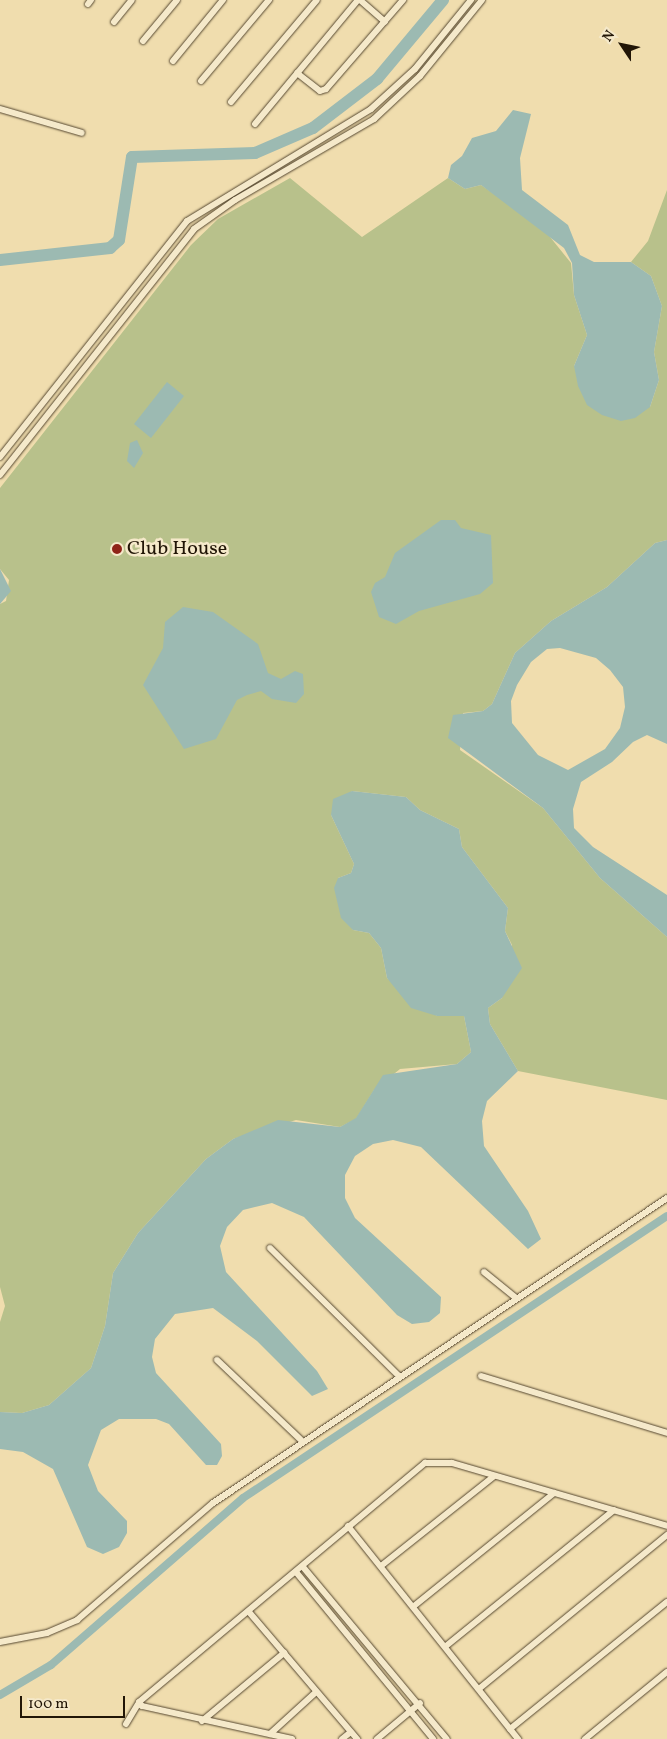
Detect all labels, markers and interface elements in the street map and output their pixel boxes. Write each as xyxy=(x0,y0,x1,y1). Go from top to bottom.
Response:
north arrow xyxy=(597,20,647,70)
text: N xyxy=(598,27,620,46)
place label: Club House xyxy=(127,537,227,561)
marker: Club House xyxy=(111,543,123,555)
scale bar xyxy=(22,1686,128,1718)
text: 100 m xyxy=(28,1694,68,1715)

